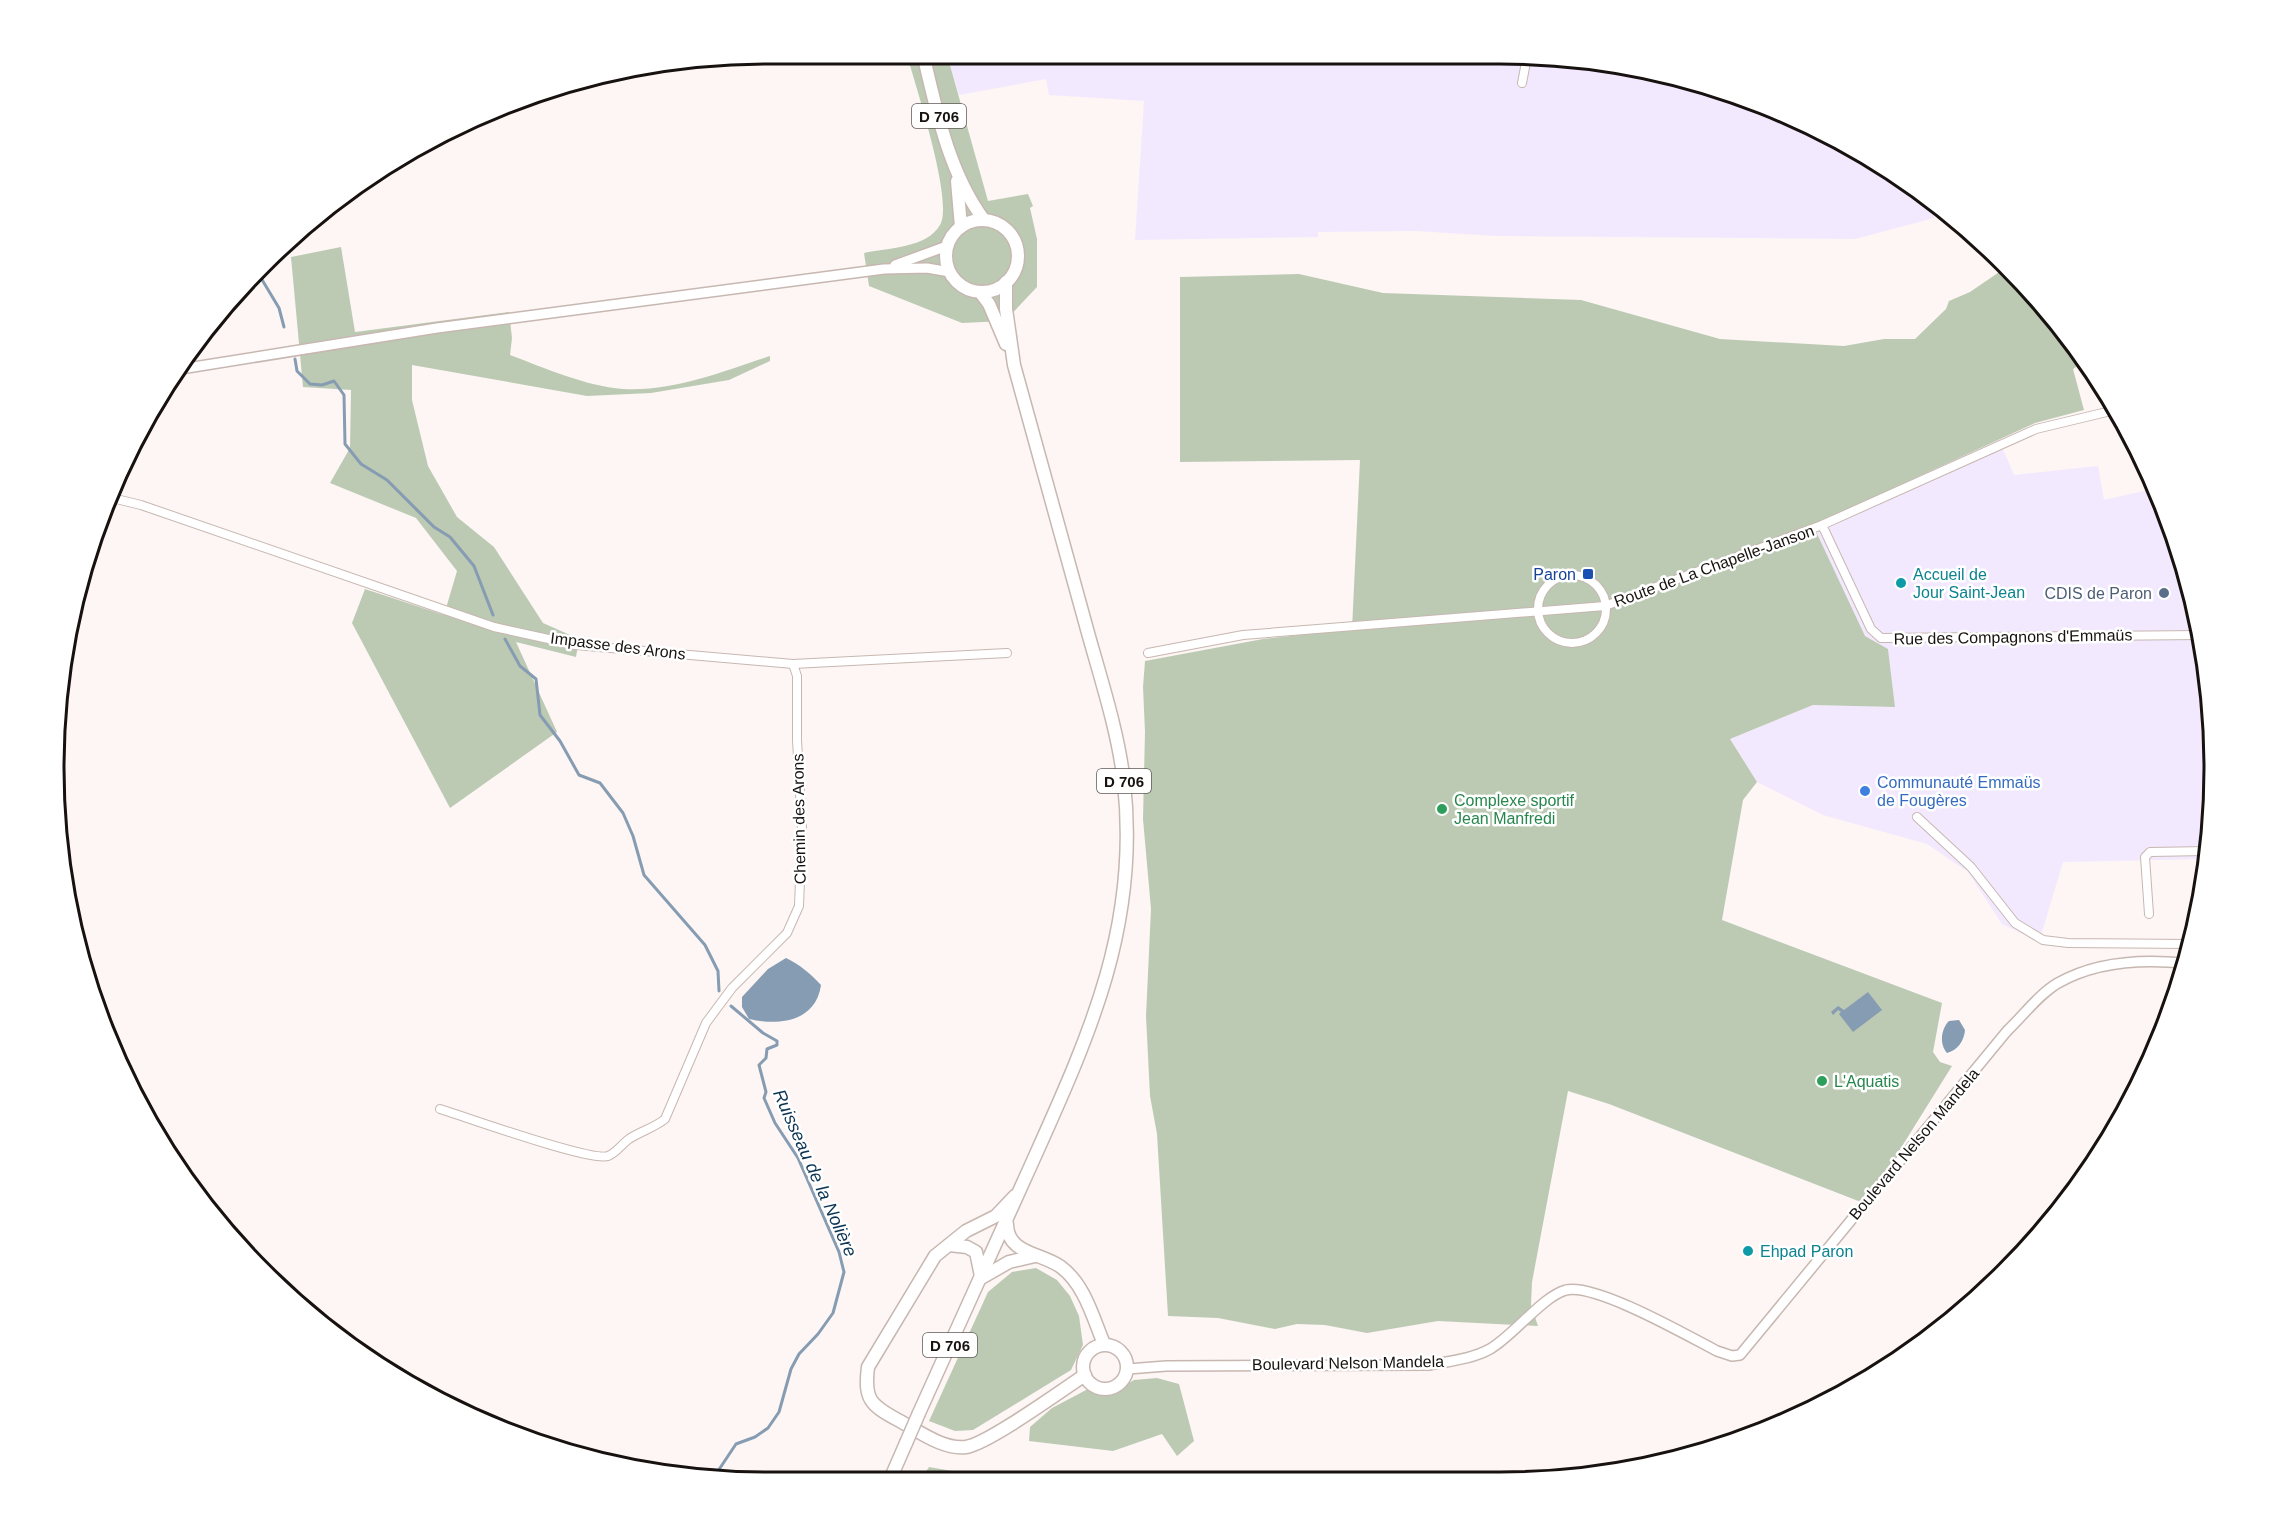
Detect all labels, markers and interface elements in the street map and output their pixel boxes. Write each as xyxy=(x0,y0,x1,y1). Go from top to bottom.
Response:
road number: D 706 xyxy=(912,104,966,128)
street label: Route de La Chapelle-Janson xyxy=(1612,522,1816,610)
place label: Paron xyxy=(1533,566,1576,583)
place label: Accueil de Jour Saint-Jean xyxy=(1913,566,2025,601)
marker: Paron xyxy=(1581,567,1595,581)
marker: Accueil de Jour Saint-Jean xyxy=(1894,576,1908,590)
place label: CDIS de Paron xyxy=(2044,585,2152,602)
marker: CDIS de Paron xyxy=(2157,586,2171,600)
street label: Rue des Compagnons d'Emmaüs xyxy=(1894,626,2132,648)
street label: Impasse des Arons xyxy=(549,629,687,663)
street label: Chemin des Arons xyxy=(789,753,809,885)
road number: D 706 xyxy=(1097,769,1151,793)
place label: Communauté Emmaüs de Fougères xyxy=(1877,774,2041,809)
marker: Communauté Emmaüs de Fougères xyxy=(1858,784,1872,798)
place label: Complexe sportif Jean Manfredi xyxy=(1454,792,1575,827)
marker: Complexe sportif Jean Manfredi xyxy=(1435,802,1449,816)
street label: Boulevard Nelson Mandela xyxy=(1846,1065,1982,1223)
place label: L'Aquatis xyxy=(1834,1073,1899,1090)
marker: L'Aquatis xyxy=(1815,1074,1829,1088)
water label: Ruisseau de la Nolière xyxy=(769,1086,861,1260)
place label: Ehpad Paron xyxy=(1760,1243,1853,1260)
marker: Ehpad Paron xyxy=(1741,1244,1755,1258)
road number: D 706 xyxy=(923,1333,977,1357)
street label: Boulevard Nelson Mandela xyxy=(1252,1353,1444,1373)

